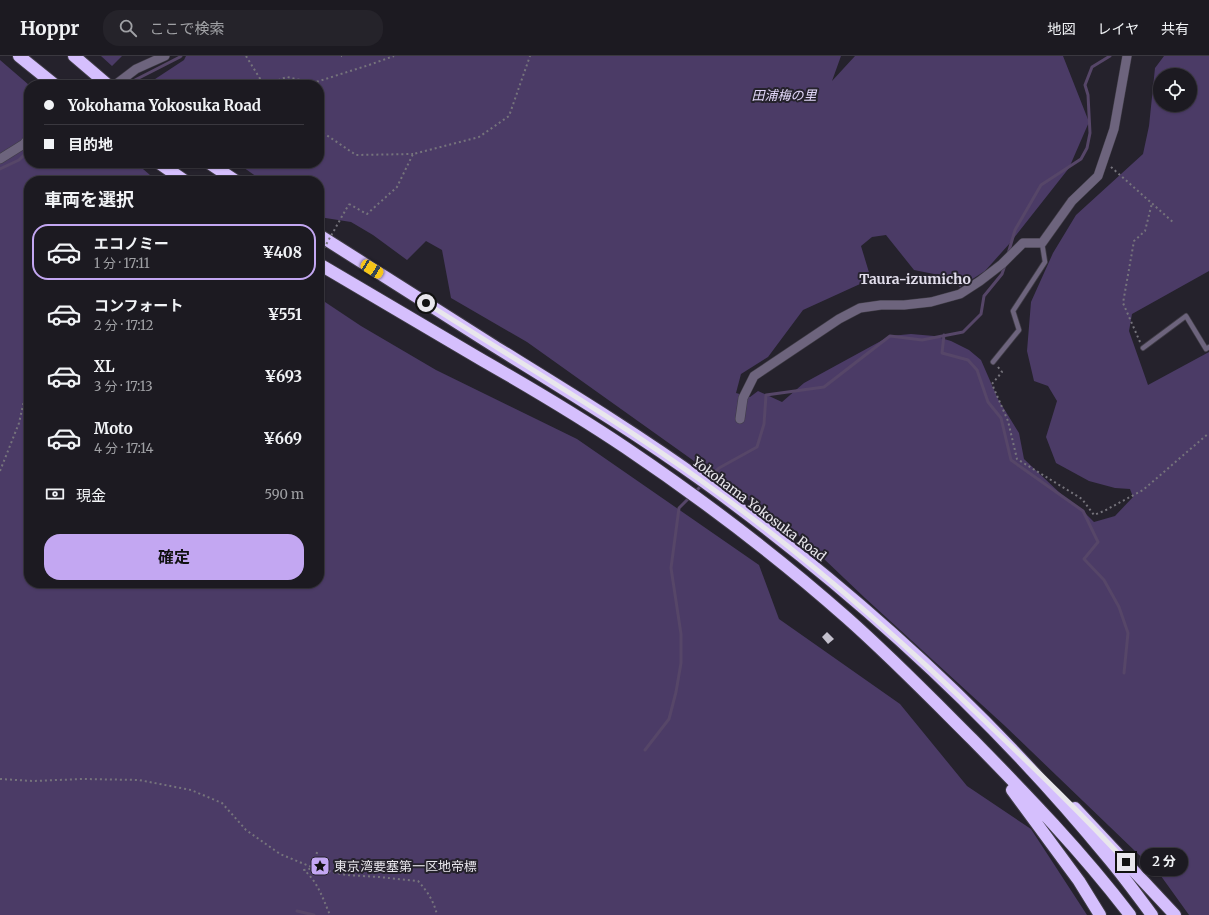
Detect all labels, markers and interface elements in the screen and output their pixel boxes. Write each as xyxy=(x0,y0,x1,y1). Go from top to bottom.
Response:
search box xyxy=(103,10,383,46)
text: Hoppr xyxy=(20,16,79,40)
icon: search xyxy=(117,17,139,39)
text: ここで検索 xyxy=(149,19,224,38)
text: 地図 xyxy=(1047,20,1075,38)
text: レイヤ xyxy=(1097,20,1139,38)
text: 共有 xyxy=(1161,20,1189,38)
map controls xyxy=(1153,68,1197,112)
button: locate xyxy=(1153,68,1197,112)
park label: 田浦梅の里 xyxy=(751,87,817,104)
text: Yokohama Yokosuka Road xyxy=(68,96,261,115)
text: 目的地 xyxy=(68,135,113,154)
text: 車両を選択 xyxy=(44,188,134,211)
icon: car xyxy=(46,234,82,270)
text: エコノミー xyxy=(94,234,169,253)
text: ¥408 xyxy=(262,243,302,262)
text: 1 分 · 17:11 xyxy=(94,255,150,272)
car xyxy=(359,258,385,280)
district label: Taura-izumicho xyxy=(859,270,971,288)
route start xyxy=(417,294,435,312)
icon: car xyxy=(46,296,82,332)
text: コンフォート xyxy=(94,296,184,315)
text: ¥551 xyxy=(267,305,302,324)
text: 2 分 · 17:12 xyxy=(94,317,154,334)
text: XL xyxy=(94,357,115,376)
icon: car xyxy=(46,358,82,394)
text: ¥693 xyxy=(265,367,302,386)
text: 3 分 · 17:13 xyxy=(94,378,153,395)
text: Moto xyxy=(94,419,133,438)
icon: car xyxy=(46,420,82,456)
text: ¥669 xyxy=(263,429,302,448)
text: 4 分 · 17:14 xyxy=(94,440,154,457)
street label: Yokohama Yokosuka Road xyxy=(688,453,829,565)
icon: cash xyxy=(44,483,66,505)
text: 現金 xyxy=(76,486,106,505)
text: 590 m xyxy=(265,486,304,503)
button: 確定 xyxy=(44,534,304,580)
callout: 2 分 xyxy=(1140,848,1188,876)
route end xyxy=(1117,853,1135,871)
text: 2 分 xyxy=(1152,853,1176,870)
place icon: 東京湾要塞第一区地帝標 xyxy=(309,855,331,877)
place label: 東京湾要塞第一区地帝標 xyxy=(334,858,477,875)

